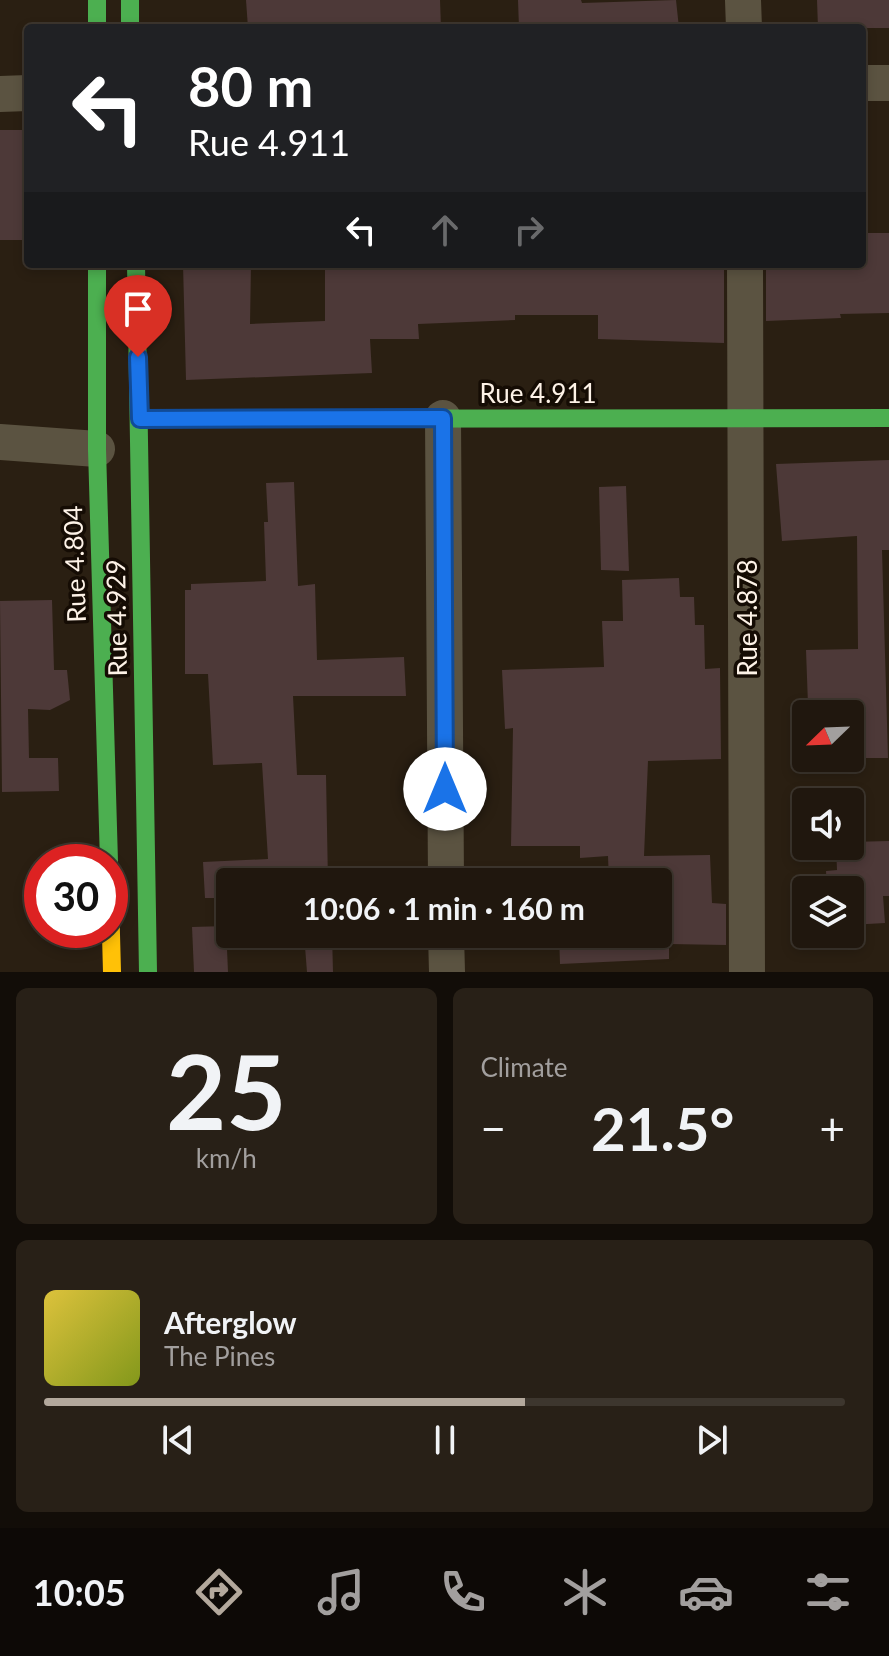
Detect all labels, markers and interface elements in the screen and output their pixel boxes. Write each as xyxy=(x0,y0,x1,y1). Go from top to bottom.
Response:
text: 80 m xyxy=(188,52,313,119)
icon: left xyxy=(56,56,160,160)
text: Rue 4.911 xyxy=(188,120,350,164)
icon: left xyxy=(339,208,383,252)
icon: ahead xyxy=(423,208,467,252)
icon: right xyxy=(507,208,551,252)
pin xyxy=(104,275,172,357)
icon: arrive xyxy=(116,287,160,331)
street label: Rue 4.911 xyxy=(479,377,597,409)
street label: Rue 4.804 xyxy=(56,505,92,623)
street label: Rue 4.929 xyxy=(99,559,133,677)
street label: Rue 4.878 xyxy=(731,559,763,677)
north arrow xyxy=(792,700,864,772)
map controls xyxy=(792,700,864,948)
position arrow xyxy=(403,747,487,831)
button: sound xyxy=(792,788,864,860)
speed limit sign: 30 xyxy=(24,844,128,948)
button: layers xyxy=(792,876,864,948)
text: 10:06 · 1 min · 160 m xyxy=(303,890,585,926)
text: 25 xyxy=(166,1027,287,1152)
text: Climate xyxy=(481,1051,567,1083)
text: 21.5° xyxy=(591,1092,735,1164)
text: − xyxy=(481,1102,506,1154)
text: + xyxy=(819,1102,845,1154)
text: km/h xyxy=(196,1142,257,1174)
text: Afterglow xyxy=(164,1304,297,1340)
text: The Pines xyxy=(164,1340,275,1372)
icon: previous xyxy=(156,1418,200,1462)
icon: pause xyxy=(423,1418,467,1462)
icon: next xyxy=(690,1418,734,1462)
icon: directions xyxy=(191,1564,247,1620)
icon: music xyxy=(313,1564,369,1620)
icon: phone xyxy=(435,1564,491,1620)
icon: climate xyxy=(557,1564,613,1620)
icon: car xyxy=(678,1564,734,1620)
icon: filters xyxy=(800,1564,856,1620)
text: 10:05 xyxy=(33,1570,126,1614)

